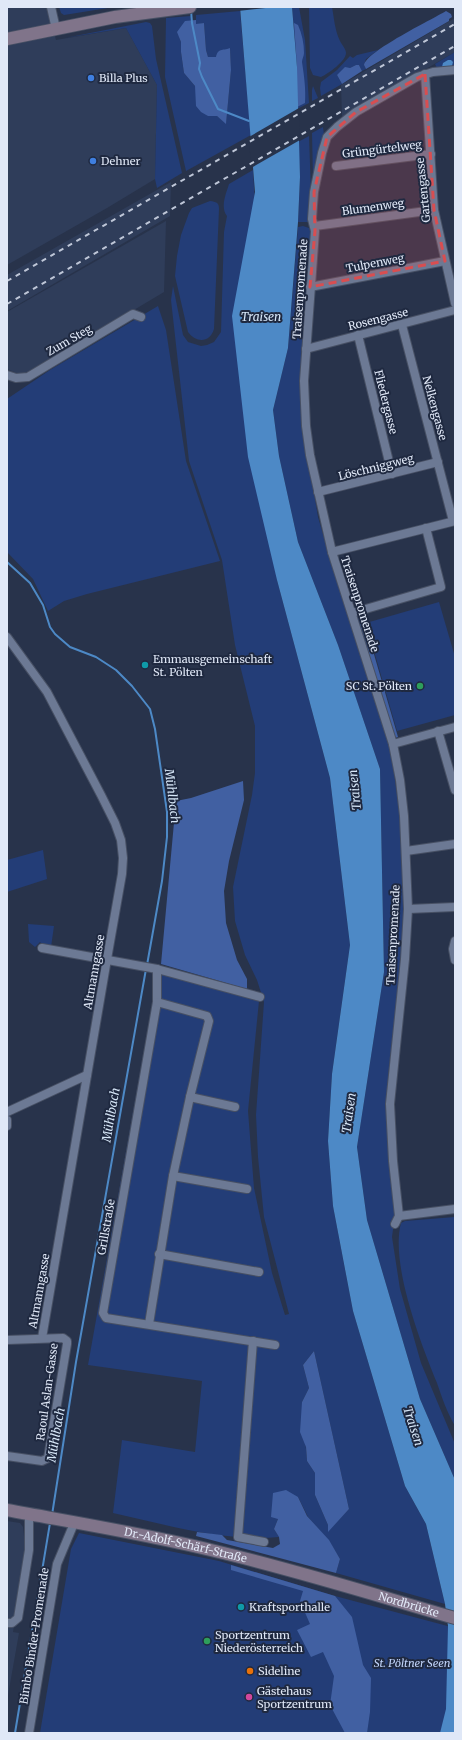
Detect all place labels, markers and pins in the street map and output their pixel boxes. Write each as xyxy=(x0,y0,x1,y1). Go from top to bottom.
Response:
place label: Billa Plus xyxy=(99,71,148,85)
marker: Billa Plus xyxy=(86,73,96,83)
place label: Dehner xyxy=(101,154,140,168)
marker: Dehner xyxy=(88,156,98,166)
place label: Emmausgemeinschaft St. Pölten xyxy=(153,652,273,679)
marker: Emmausgemeinschaft St. Pölten xyxy=(140,660,150,670)
place label: SC St. Pölten xyxy=(346,679,413,693)
marker: SC St. Pölten xyxy=(415,681,425,691)
place label: Kraftsporthalle xyxy=(249,1600,330,1614)
marker: Kraftsporthalle xyxy=(236,1602,246,1612)
place label: Sportzentrum Niederösterreich xyxy=(215,1628,304,1655)
marker: Sportzentrum Niederösterreich xyxy=(202,1636,212,1646)
place label: Sideline xyxy=(258,1664,301,1678)
marker: Sideline xyxy=(245,1666,255,1676)
place label: Gästehaus Sportzentrum xyxy=(257,1684,332,1711)
marker: Gästehaus Sportzentrum xyxy=(244,1692,254,1702)

